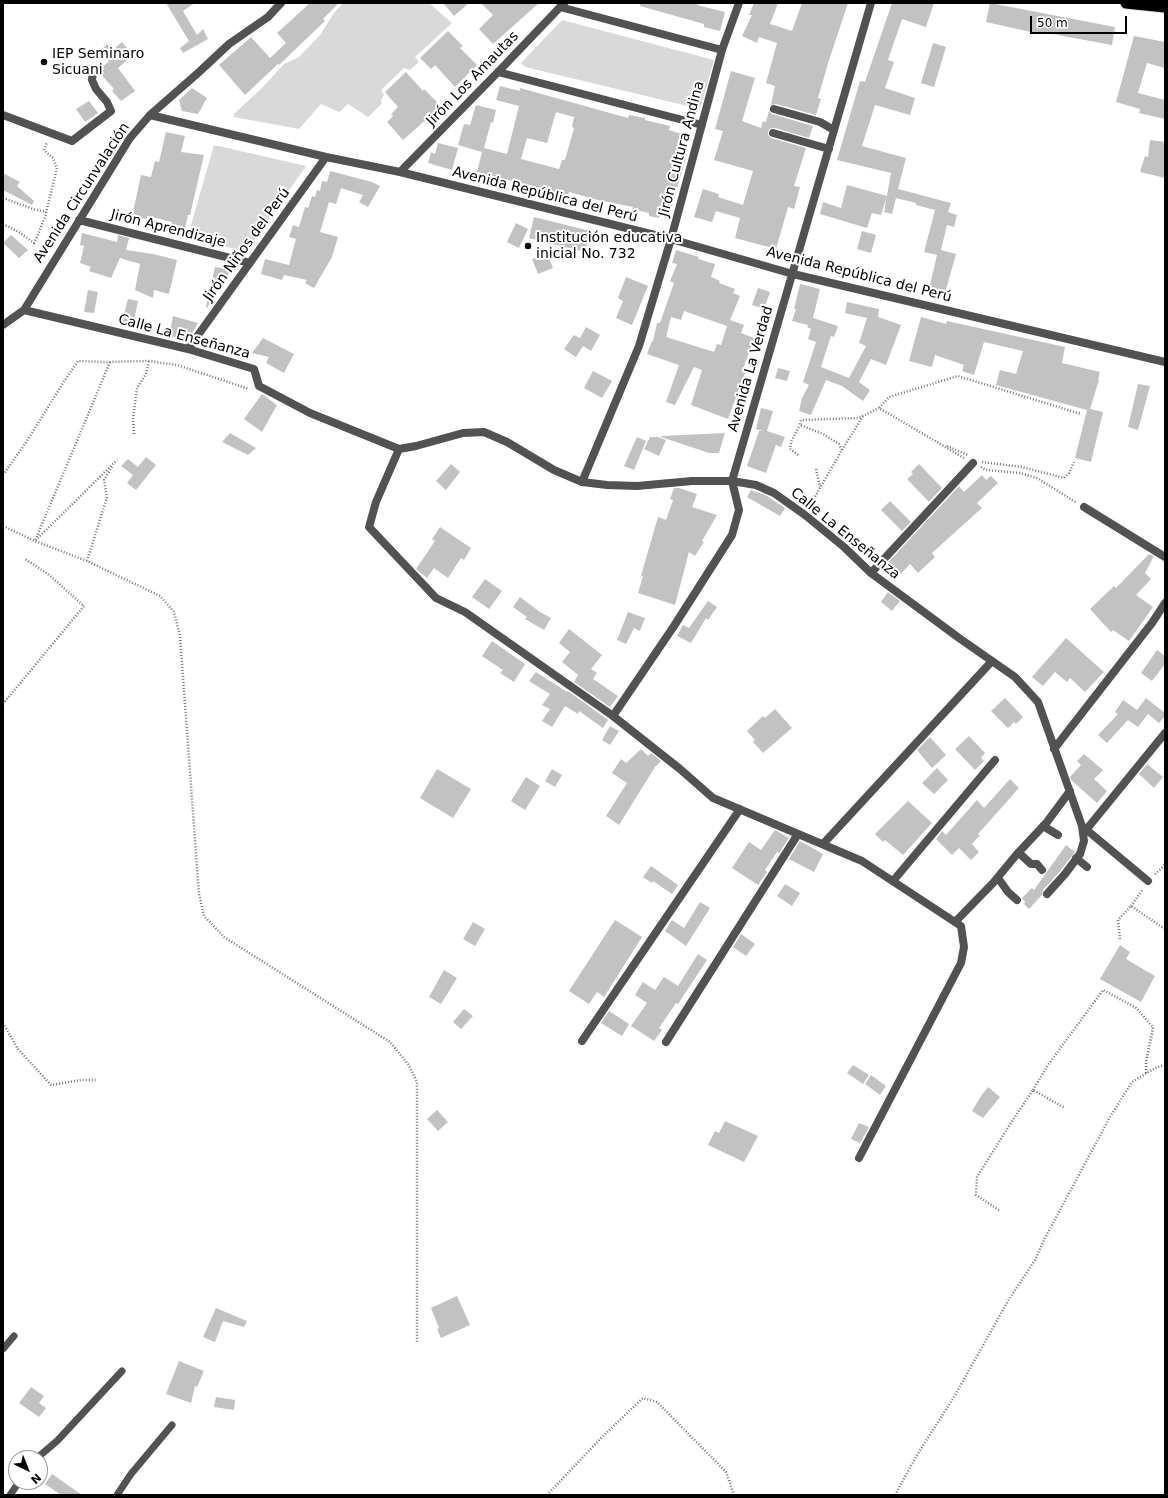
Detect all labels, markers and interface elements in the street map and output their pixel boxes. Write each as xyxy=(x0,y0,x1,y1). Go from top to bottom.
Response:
scale bar xyxy=(1032,8,1129,34)
text: 50 m xyxy=(1037,16,1068,30)
street label: Jirón Los Amautas xyxy=(423,28,523,130)
place label: IEP Seminaro Sicuani xyxy=(52,46,144,78)
marker: IEP Seminaro Sicuani xyxy=(39,57,49,67)
street label: Jirón Cultura Andina xyxy=(656,79,708,219)
street label: Avenida Circunvalación xyxy=(30,120,134,266)
street label: Avenida República del Perú xyxy=(451,164,639,226)
street label: Jirón Niños del Perú xyxy=(200,185,294,305)
street label: Jirón Aprendizaje xyxy=(109,207,227,251)
place label: Institución educativa inicial No. 732 xyxy=(536,230,682,262)
marker: Institución educativa inicial No. 732 xyxy=(523,241,533,251)
street label: Avenida República del Perú xyxy=(765,244,953,306)
street label: Avenida La Verdad xyxy=(725,304,777,434)
street label: Calle La Enseñanza xyxy=(116,311,252,363)
street label: Calle La Enseñanza xyxy=(787,485,903,583)
north arrow xyxy=(8,1450,48,1490)
text: N xyxy=(28,1471,44,1486)

